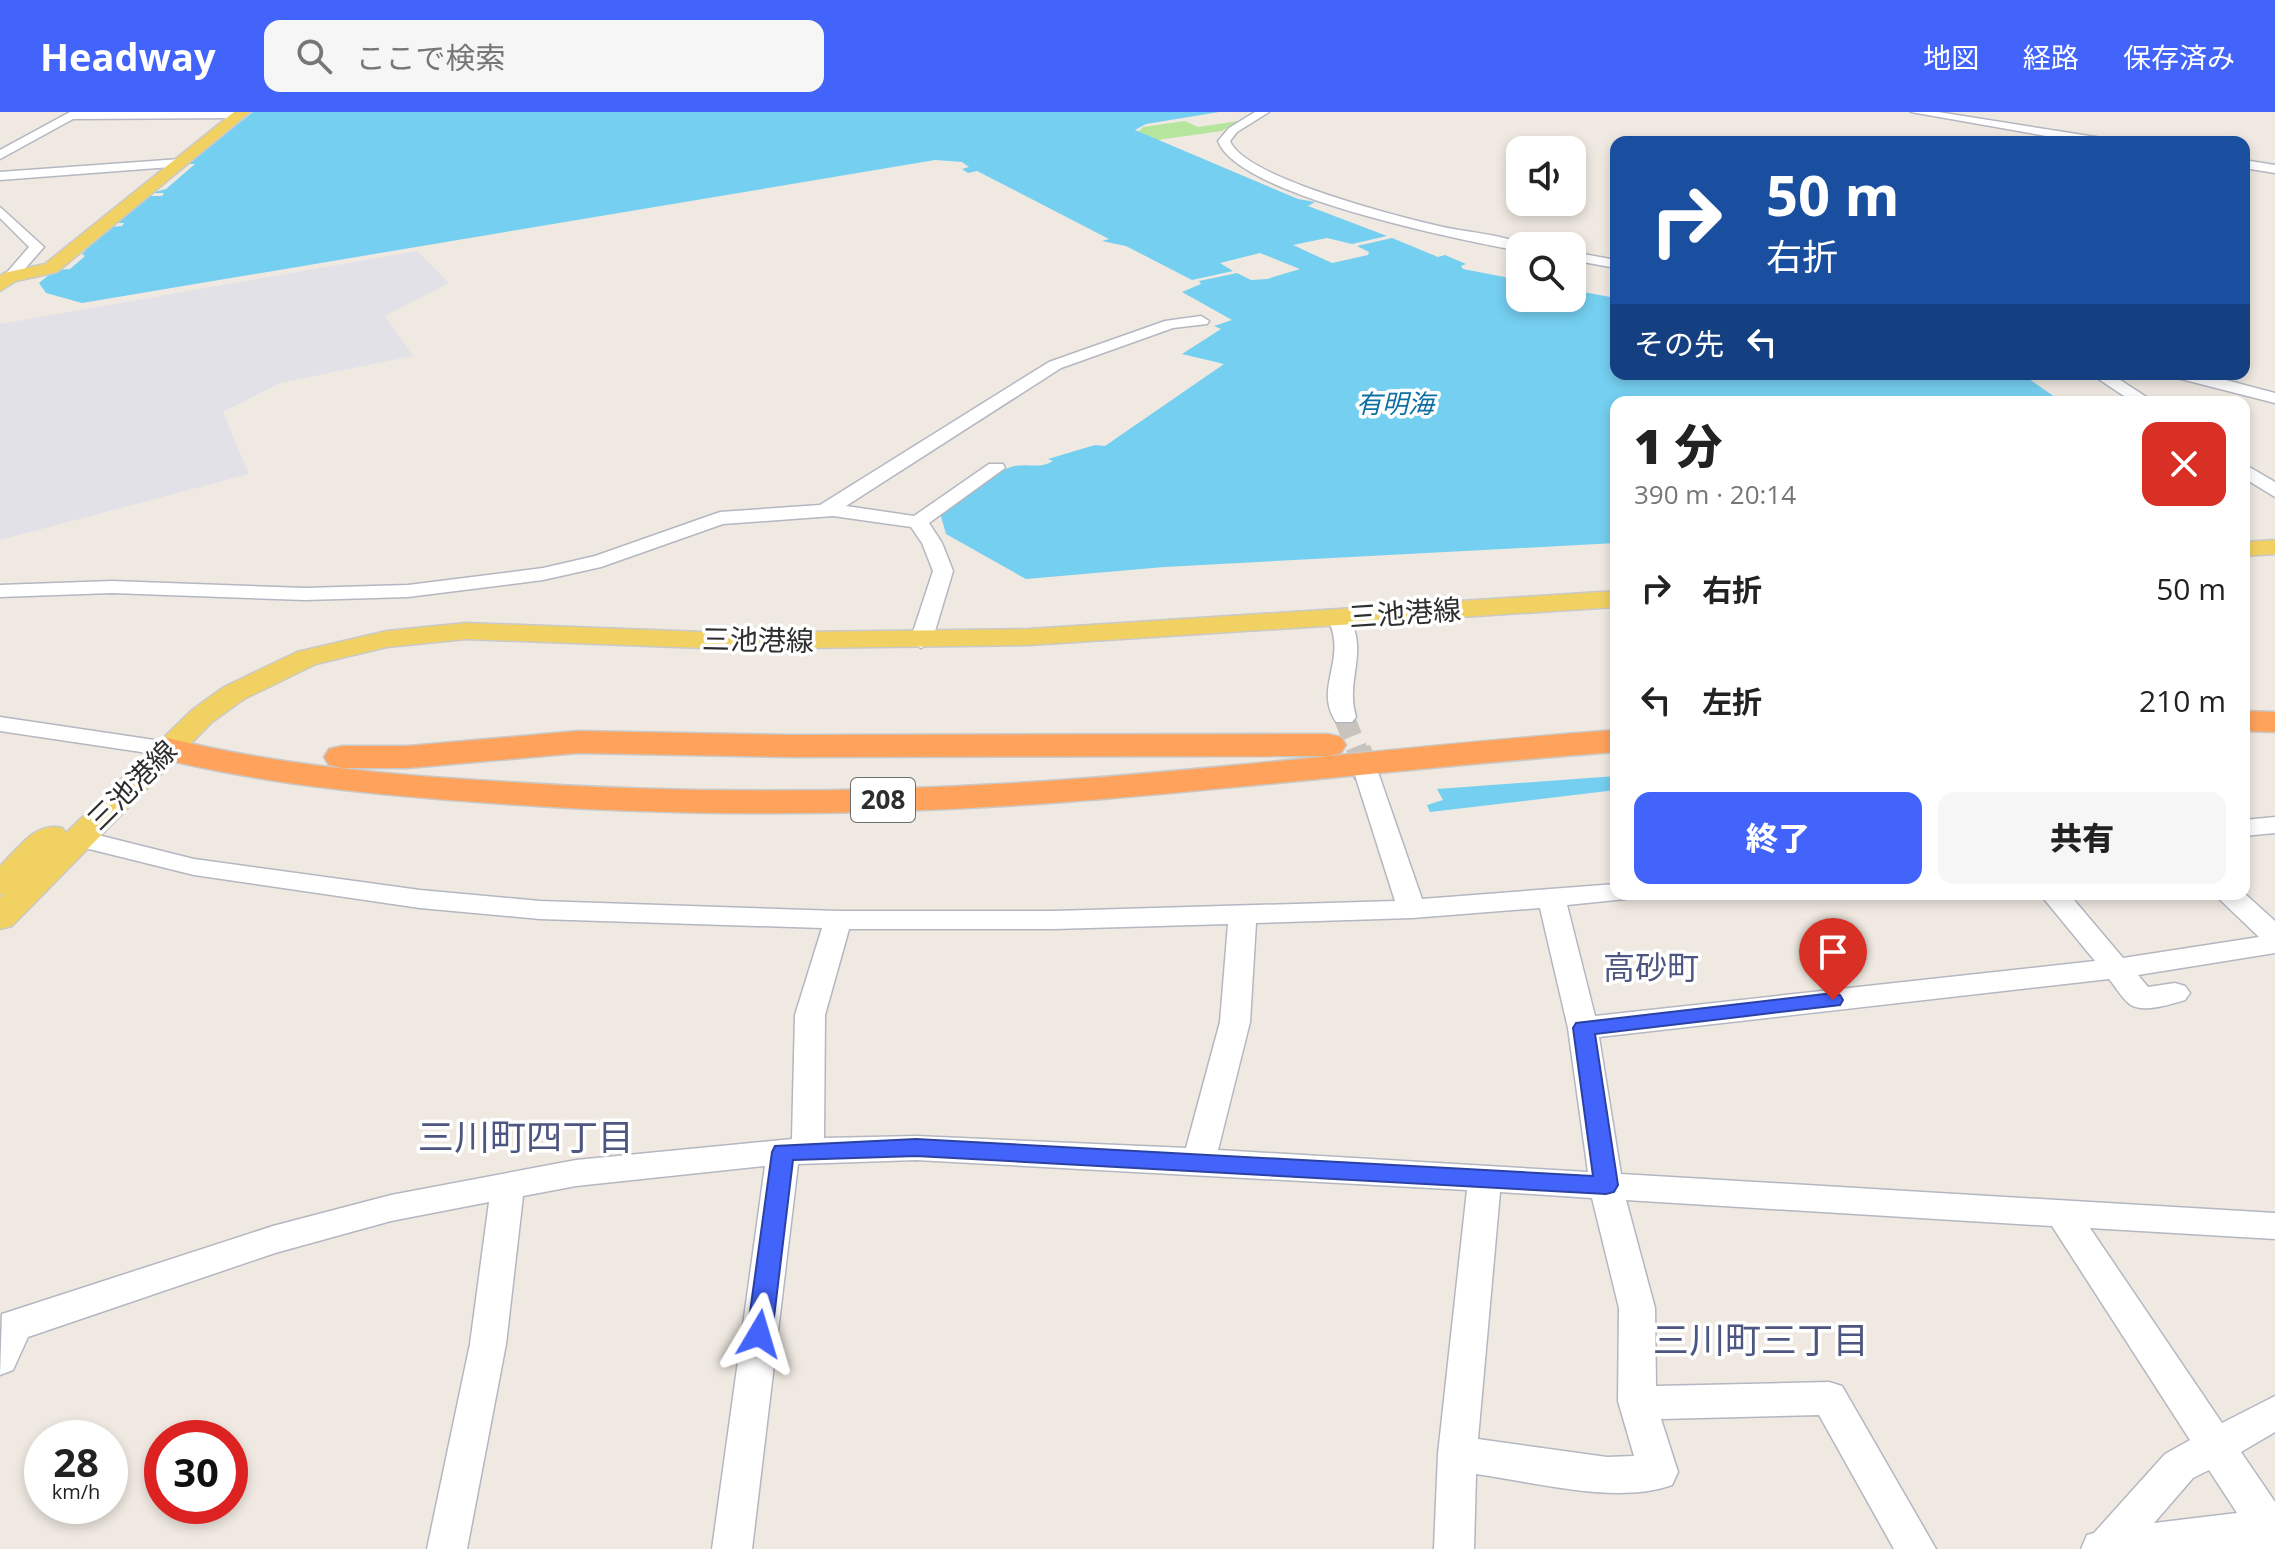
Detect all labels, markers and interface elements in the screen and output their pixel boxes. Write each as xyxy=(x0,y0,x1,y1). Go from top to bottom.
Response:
search box xyxy=(264,20,824,92)
text: Headway xyxy=(40,30,216,82)
icon: search xyxy=(292,34,336,78)
text: ここで検索 xyxy=(356,37,506,78)
text: 地図 xyxy=(1923,38,1979,76)
text: 経路 xyxy=(2023,38,2079,76)
text: 保存済み xyxy=(2123,38,2235,76)
map controls xyxy=(1506,136,1586,312)
button: sound xyxy=(1506,136,1586,216)
text: 50 m xyxy=(1766,156,1900,232)
icon: right xyxy=(1634,168,1738,272)
button: search xyxy=(1506,232,1586,312)
text: 右折 xyxy=(1766,232,1838,281)
icon: left xyxy=(1740,320,1784,364)
text: その先 xyxy=(1634,323,1724,364)
water label: 有明海 xyxy=(1356,385,1438,421)
text: 1 分 xyxy=(1634,413,1723,478)
button: close xyxy=(2142,422,2226,506)
text: 390 m · 20:14 xyxy=(1634,476,1796,512)
icon: right xyxy=(1634,566,1678,610)
text: 50 m xyxy=(2156,568,2226,609)
text: 右折 xyxy=(1702,569,1762,610)
street label: 三池港線 xyxy=(1348,589,1462,635)
street label: 三池港線 xyxy=(702,619,814,659)
icon: left xyxy=(1634,678,1678,722)
text: 210 m xyxy=(2139,680,2226,721)
text: 左折 xyxy=(1702,681,1762,722)
street label: 三池港線 xyxy=(78,731,184,837)
road number: 208 xyxy=(851,778,915,822)
button: 終了 xyxy=(1634,792,1922,884)
button: 共有 xyxy=(1938,792,2226,884)
pin xyxy=(1799,918,1867,1000)
icon: arrive xyxy=(1811,930,1855,974)
district label: 高砂町 xyxy=(1603,945,1699,988)
district label: 三川町四丁目 xyxy=(418,1112,634,1161)
position arrow xyxy=(717,1292,801,1376)
district label: 三川町三丁目 xyxy=(1653,1315,1869,1364)
speed limit sign: 30 xyxy=(144,1420,248,1524)
text: 28 xyxy=(53,1434,99,1489)
text: km/h xyxy=(52,1478,100,1505)

